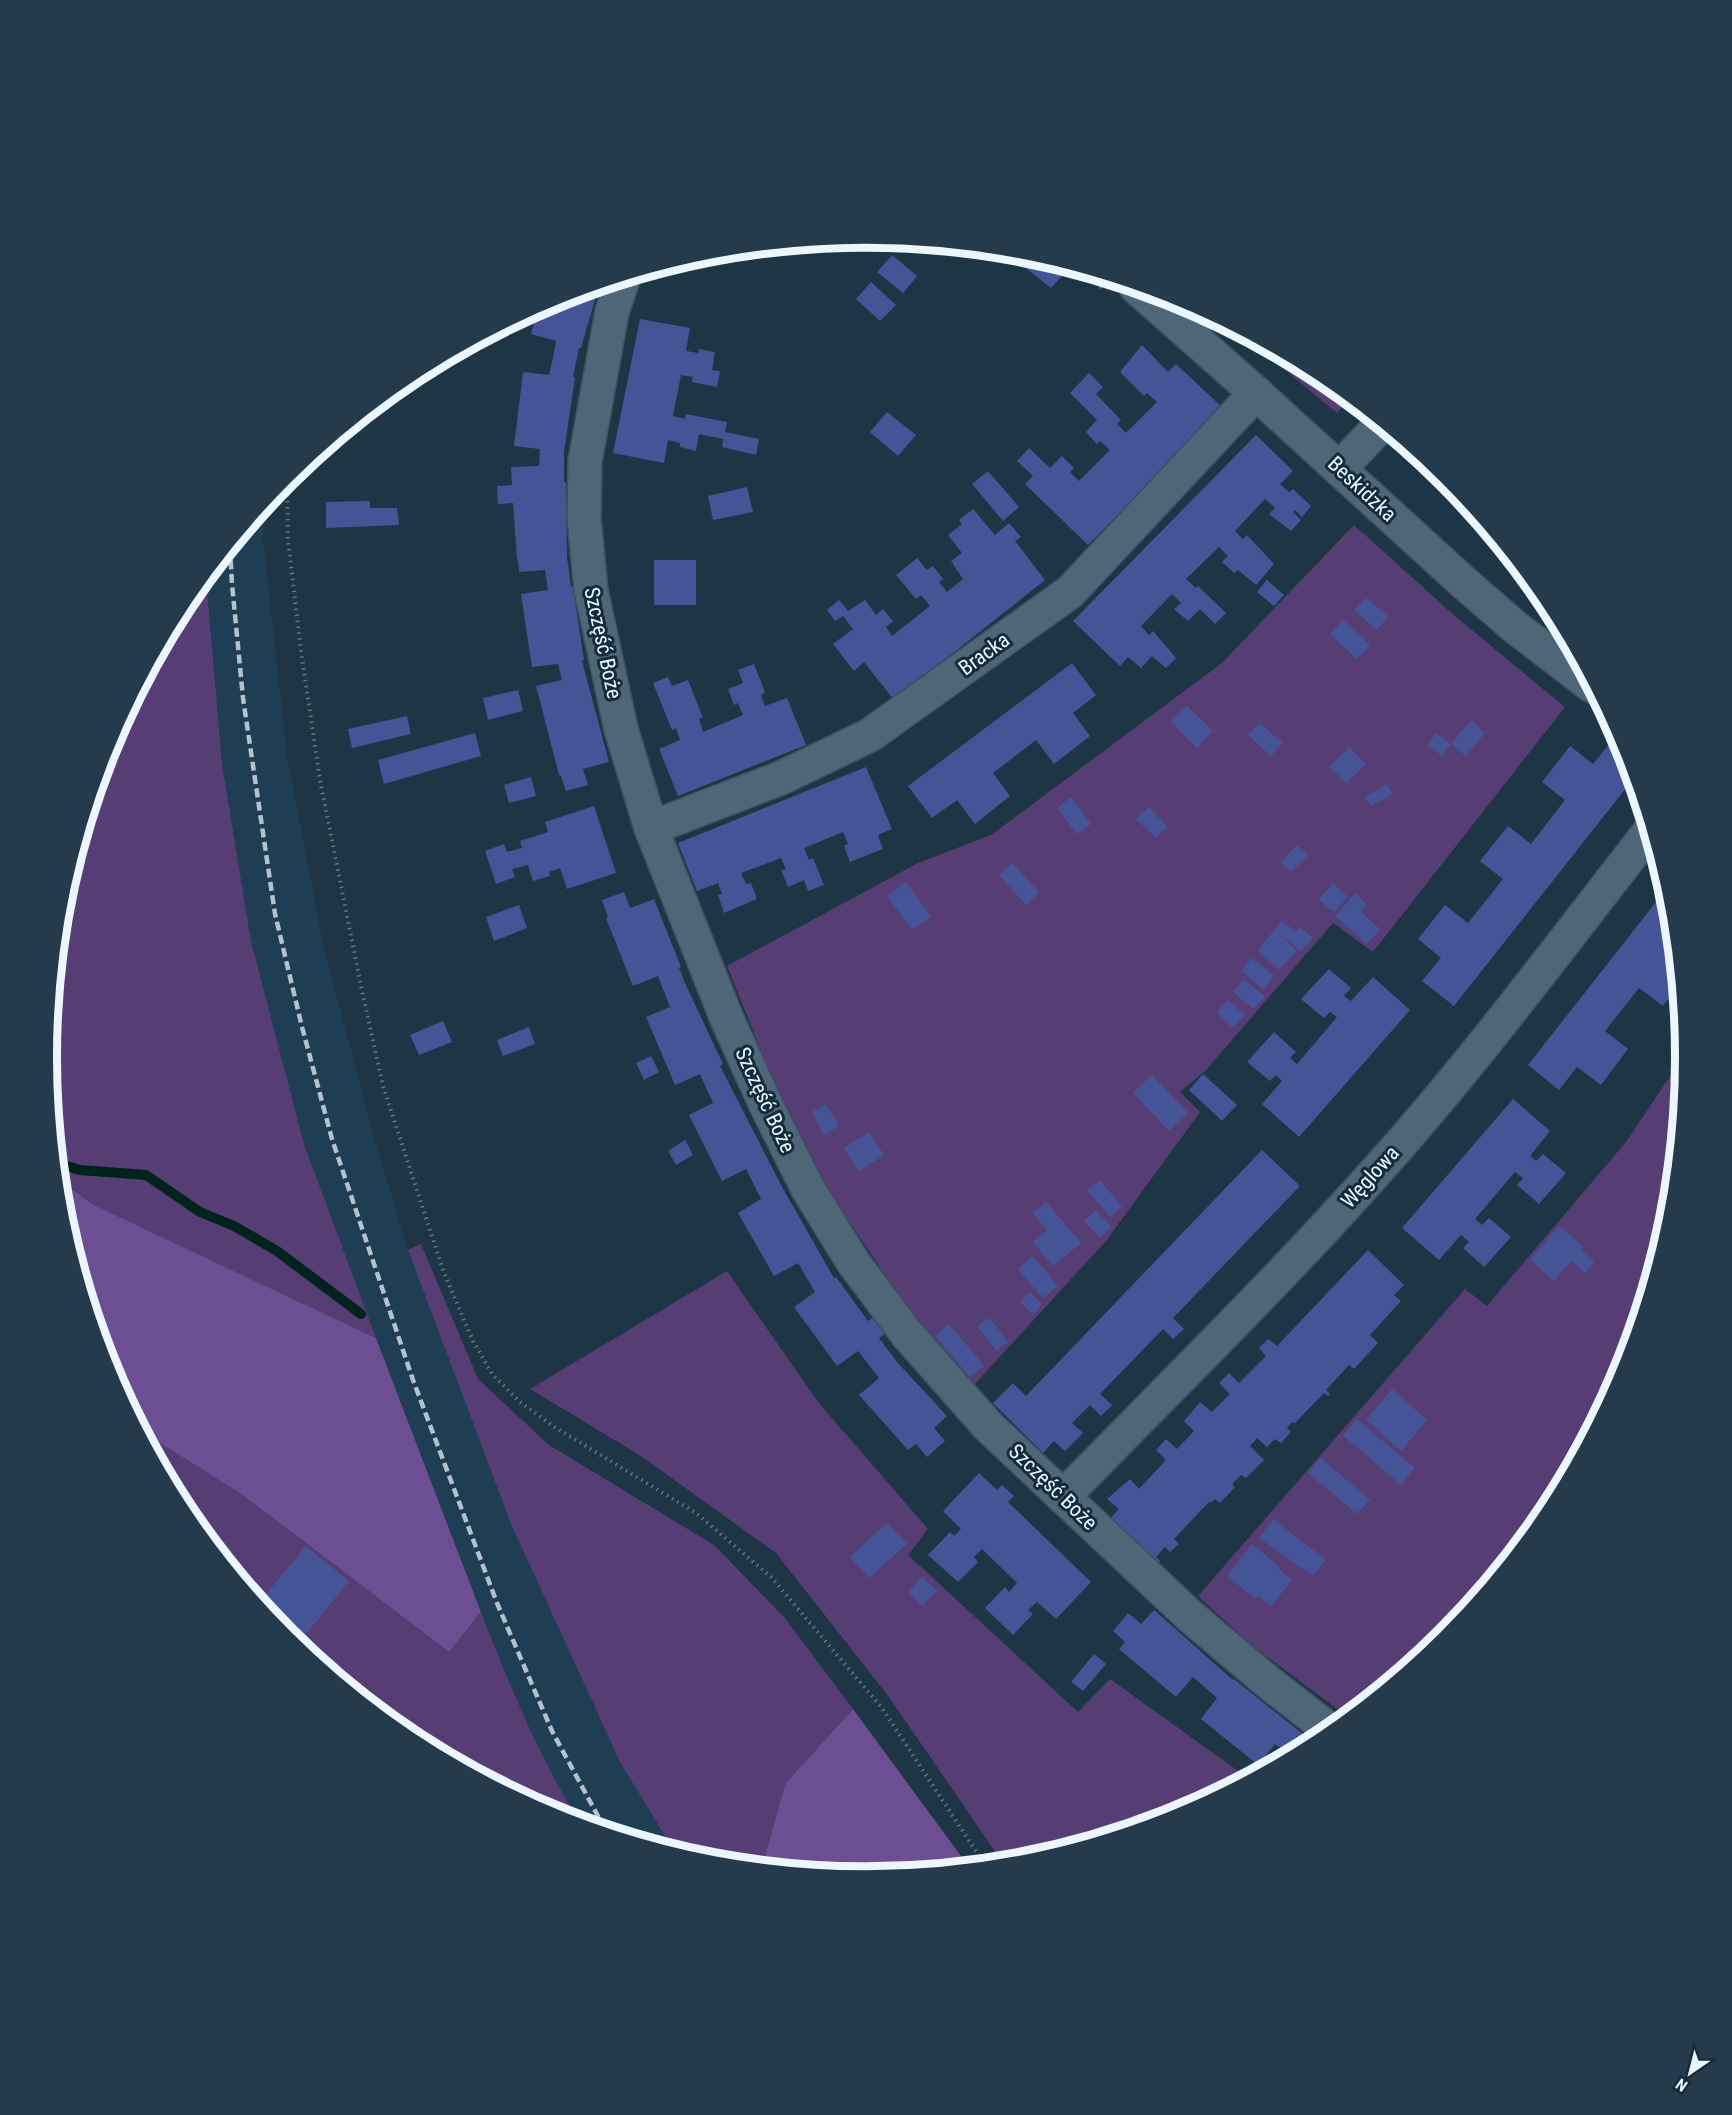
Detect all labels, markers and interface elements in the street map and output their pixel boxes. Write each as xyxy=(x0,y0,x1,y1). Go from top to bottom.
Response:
street label: Beskidzka xyxy=(1323,451,1401,527)
street label: Szczęść Boże xyxy=(579,585,627,701)
street label: Bracka xyxy=(954,628,1014,680)
street label: Szczęść Boże xyxy=(730,1044,800,1157)
street label: Węglowa xyxy=(1336,1141,1404,1213)
street label: Szczęść Boże xyxy=(1004,1439,1102,1535)
north arrow xyxy=(1660,2043,1720,2103)
text: N xyxy=(1672,2074,1691,2095)

